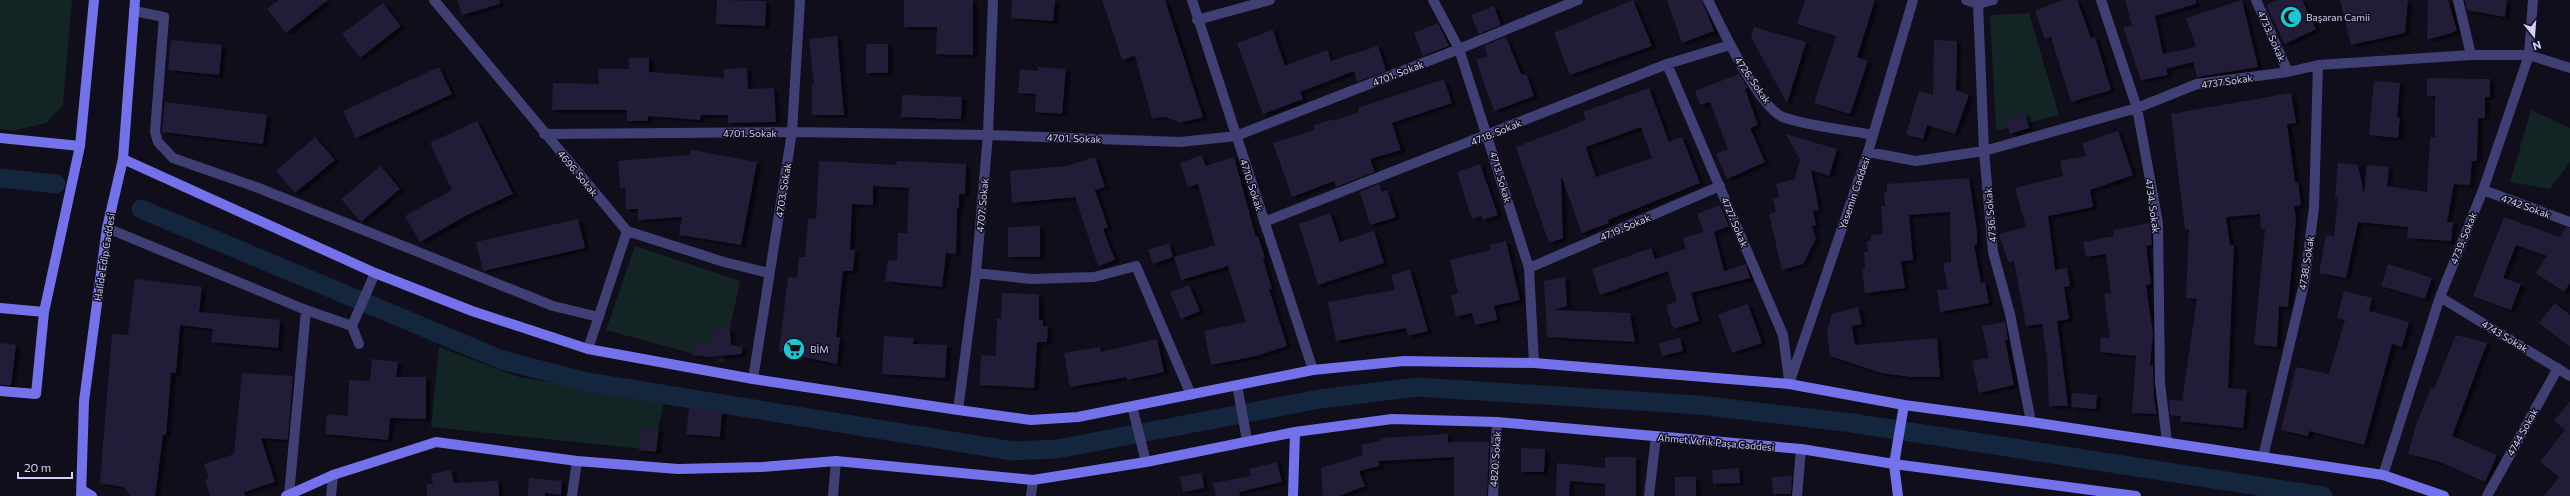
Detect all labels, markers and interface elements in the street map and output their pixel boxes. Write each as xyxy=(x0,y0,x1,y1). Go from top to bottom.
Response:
mosque icon: Başaran Camii xyxy=(2278,4,2304,30)
street label: 4733. Sokak xyxy=(2255,9,2289,64)
place label: Başaran Camii xyxy=(2306,11,2370,23)
north arrow xyxy=(2514,16,2554,56)
text: N xyxy=(2531,39,2543,53)
street label: 4726. Sokak xyxy=(1732,54,1774,106)
street label: 4701. Sokak xyxy=(1371,58,1426,88)
street label: 4737 Sokak xyxy=(2200,71,2254,91)
street label: 4718. Sokak xyxy=(1469,116,1524,148)
street label: 4701. Sokak xyxy=(723,127,778,139)
street label: 4701. Sokak xyxy=(1047,131,1102,145)
street label: 4696. Sokak xyxy=(555,148,601,199)
street label: 4713. Sokak xyxy=(1488,150,1515,205)
street label: Yasemin Caddesi xyxy=(1836,155,1872,231)
street label: 4710. Sokak xyxy=(1238,158,1266,213)
street label: 4703. Sokak xyxy=(773,161,793,218)
street label: 4707. Sokak xyxy=(974,177,990,233)
street label: 4734. Sokak xyxy=(2143,178,2163,235)
street label: 4736. Sokak xyxy=(1982,187,1998,243)
street label: 4742 Sokak xyxy=(2500,192,2553,221)
street label: 4727. Sokak xyxy=(1719,195,1751,249)
street label: 4739. Sokak xyxy=(2447,210,2479,266)
street label: 4719. Sokak xyxy=(1598,211,1652,243)
street label: Halide Edip Caddesi xyxy=(91,212,117,302)
street label: 4738. Sokak xyxy=(2296,234,2316,291)
street label: 4743 Sokak xyxy=(2480,317,2531,355)
supermarket icon: BİM xyxy=(781,336,807,362)
place label: BİM xyxy=(810,343,829,355)
street label: 4744 Sokak xyxy=(2504,406,2540,458)
street label: 4820. Sokak xyxy=(1487,430,1503,487)
street label: Ahmet Vefik Paşa Caddesi xyxy=(1657,431,1775,453)
scale bar xyxy=(18,454,72,480)
text: 20 m xyxy=(24,460,51,474)

